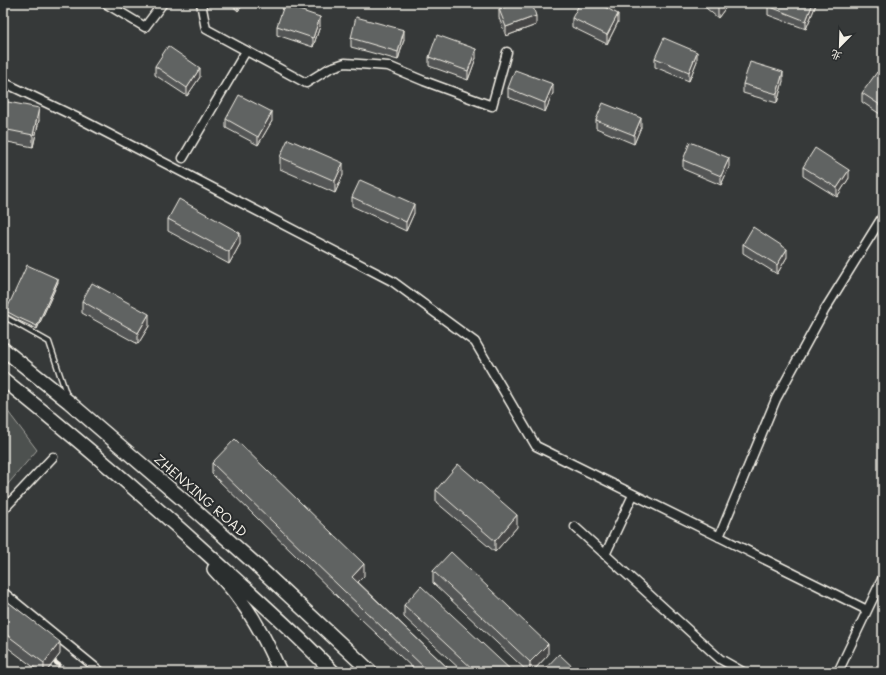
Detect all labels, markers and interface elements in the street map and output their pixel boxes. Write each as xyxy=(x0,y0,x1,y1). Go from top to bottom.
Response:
north arrow xyxy=(820,26,860,66)
text: 北 xyxy=(828,47,844,65)
street label: ZHENXING ROAD xyxy=(150,449,252,541)

